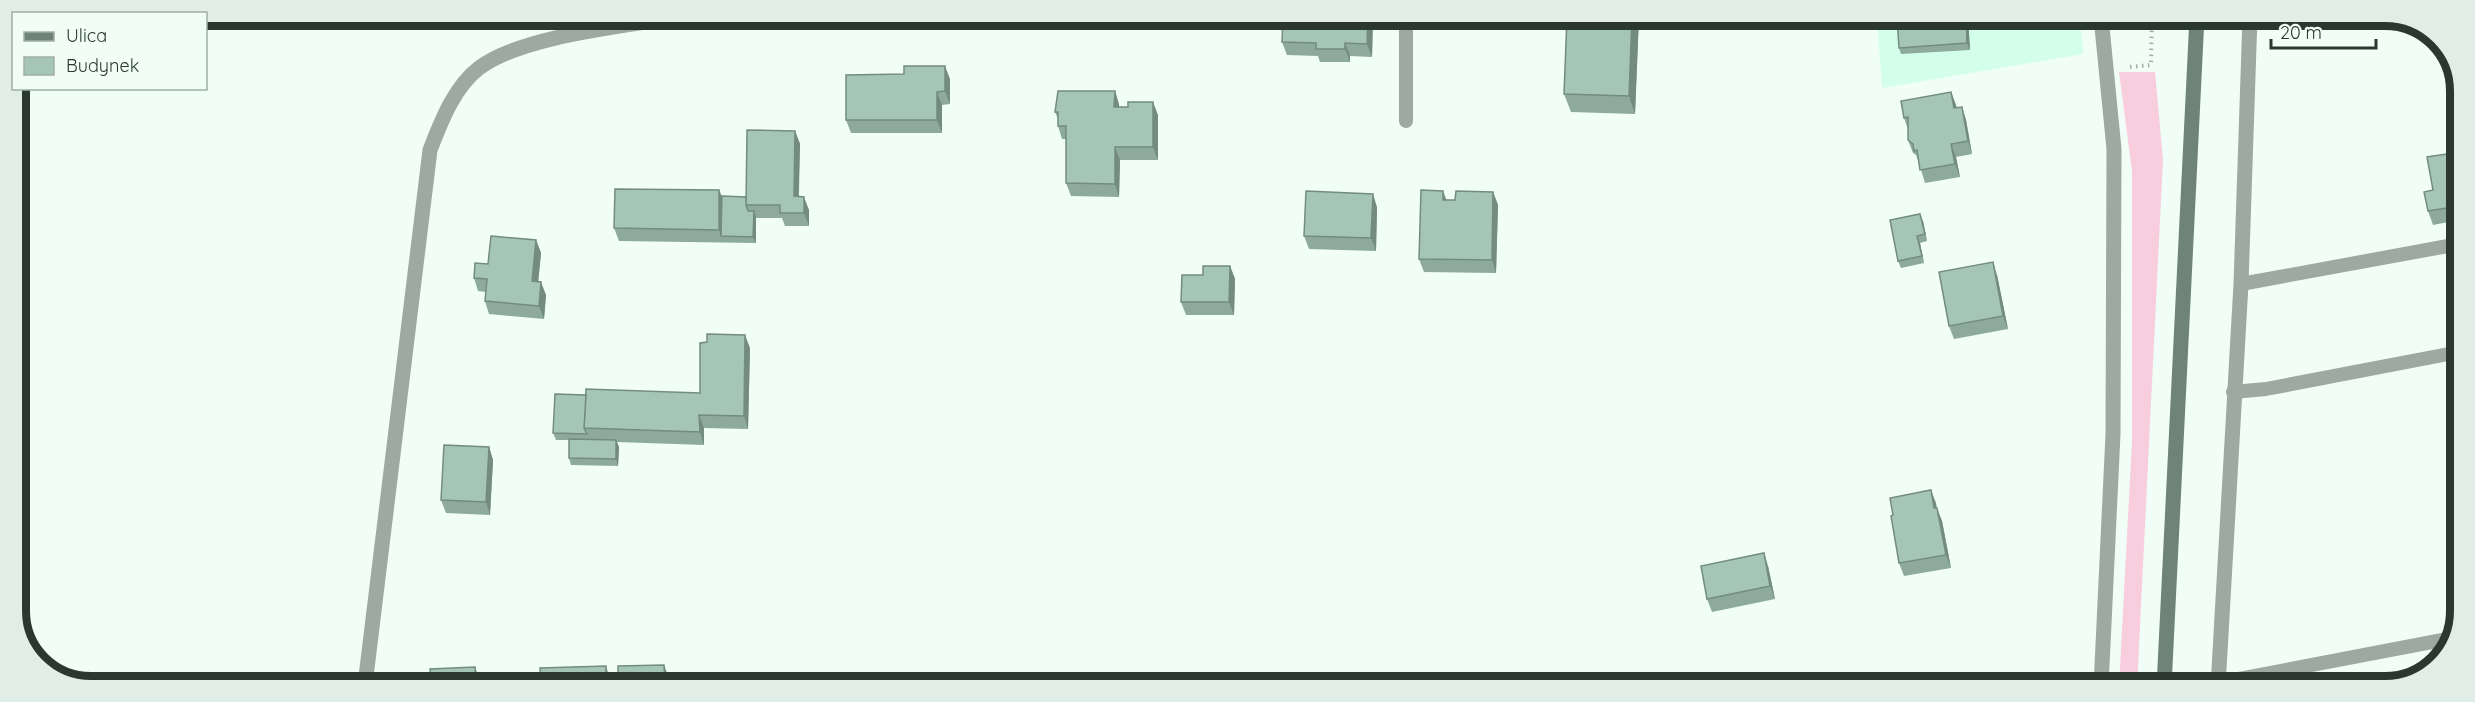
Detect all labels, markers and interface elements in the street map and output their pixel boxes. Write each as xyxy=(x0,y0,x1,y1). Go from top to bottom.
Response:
legend xyxy=(12,12,207,90)
scale bar xyxy=(2271,12,2376,50)
text: 20 m xyxy=(2280,21,2322,44)
text: Ulica xyxy=(66,24,107,47)
text: Budynek xyxy=(66,54,139,77)

